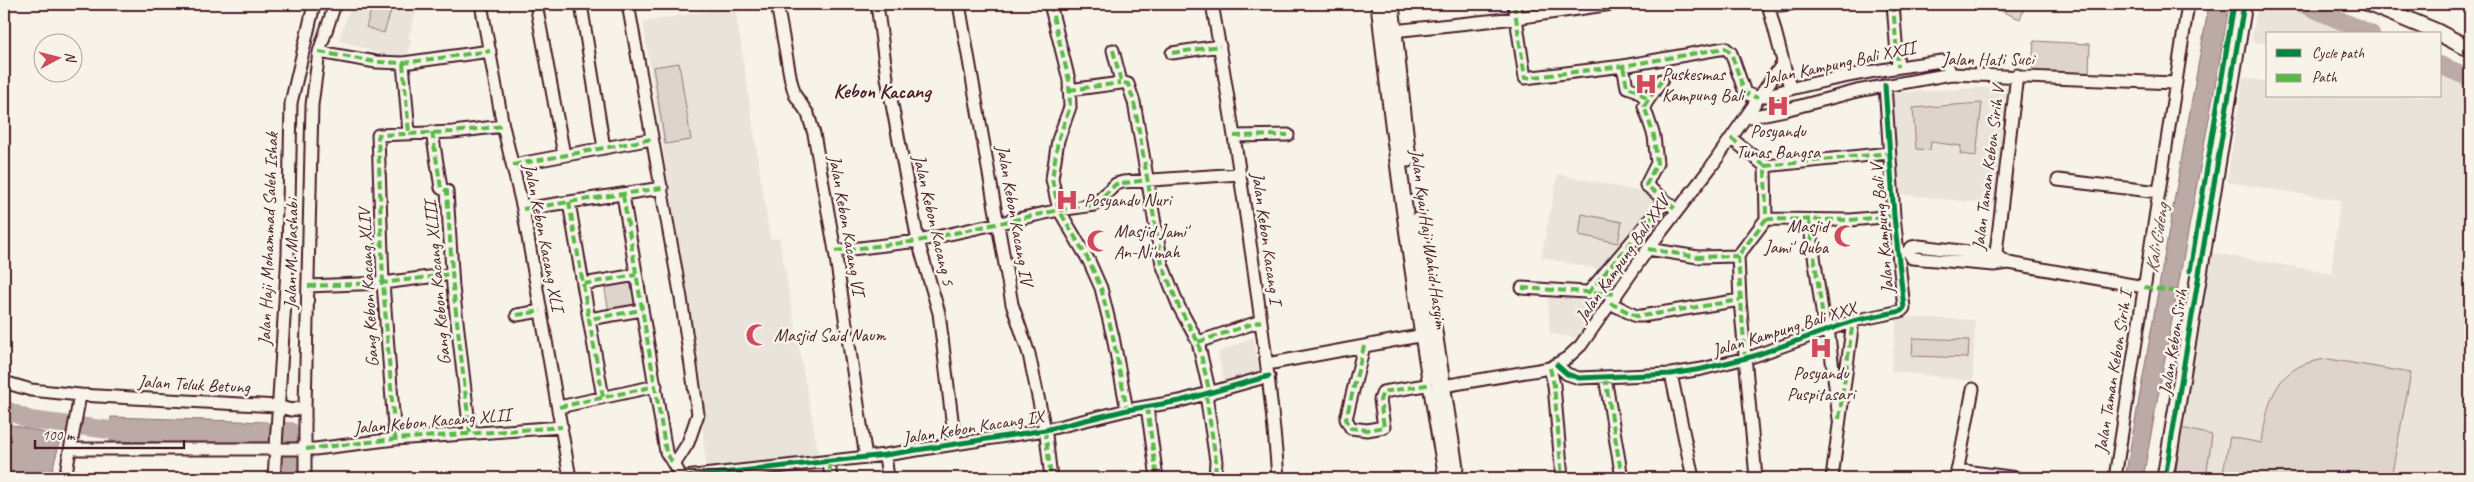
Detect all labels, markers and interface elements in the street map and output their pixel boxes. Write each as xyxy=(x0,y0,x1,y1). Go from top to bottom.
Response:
north arrow xyxy=(32,32,82,82)
legend xyxy=(2266,32,2442,98)
street label: Jalan Kampung Bali XXII xyxy=(1760,35,1921,90)
text: Cycle path xyxy=(2312,44,2364,63)
street label: Jalan Hati Suci xyxy=(1941,48,2036,70)
text: N xyxy=(61,51,80,64)
place label: Puskesmas Kampung Bali xyxy=(1662,63,1746,106)
text: Path xyxy=(2312,68,2338,87)
hospital icon: Puskesmas Kampung Bali xyxy=(1633,71,1659,97)
district label: Kebon Kacang xyxy=(833,79,932,104)
street label: Jalan Taman Kebon Sirih V xyxy=(1967,81,2009,252)
hospital icon: Posyandu Tunas Bangsa xyxy=(1765,93,1791,119)
place label: Posyandu Tunas Bangsa xyxy=(1736,120,1821,163)
street label: Jalan Haji Mohammad Saleh Ishak xyxy=(253,131,283,347)
street label: Jalan Kebon Kacang IV xyxy=(992,142,1039,290)
street label: Jalan Kyai Haji Wahid Hasyim xyxy=(1405,147,1453,331)
street label: Jalan Kebon Kacang VI xyxy=(824,152,871,300)
street label: Jalan Kebon Kacang 5 xyxy=(908,152,960,288)
street label: Jalan Kampung Bali V xyxy=(1865,159,1899,296)
street label: Jalan Kebon Kacang XLI xyxy=(519,160,570,316)
street label: Jalan Kebon Kacang I xyxy=(1247,170,1288,309)
hospital icon: Posyandu Nuri xyxy=(1054,187,1080,213)
place label: Posyandu Nuri xyxy=(1084,189,1174,211)
street label: Jalan Kampung Bali XXV xyxy=(1570,189,1676,327)
street label: Jalan M. Mashabi xyxy=(279,196,303,310)
street label: Gang Kebon Kacang XLIII xyxy=(419,196,455,366)
water label: Kali Cideng xyxy=(2140,199,2175,275)
street label: Gang Kebon Kacang XLIV xyxy=(353,205,383,368)
place label: Masjid Jami' Quba xyxy=(1763,215,1831,258)
place label: Masjid Jami' An-Ni'mah xyxy=(1114,220,1192,263)
mosque icon: Masjid Jami' Quba xyxy=(1832,223,1858,249)
mosque icon: Masjid Jami' An-Ni'mah xyxy=(1085,228,1111,254)
street label: Jalan Taman Kebon Sirih I xyxy=(2089,286,2137,455)
street label: Jalan Kebon Sirih xyxy=(2154,287,2192,397)
street label: Jalan Kampung Bali XXX xyxy=(1709,296,1861,362)
mosque icon: Masjid Said Naum xyxy=(744,322,770,348)
place label: Masjid Said Naum xyxy=(774,324,886,346)
hospital icon: Posyandu Puspitasari xyxy=(1808,335,1834,361)
place label: Posyandu Puspitasari xyxy=(1787,362,1858,405)
street label: Jalan Teluk Betung xyxy=(136,370,252,398)
street label: Jalan Kebon Kacang XLII xyxy=(352,403,515,439)
street label: Jalan Kebon Kacang IX xyxy=(900,405,1047,449)
scale bar xyxy=(35,417,184,449)
text: 100 m xyxy=(42,426,76,445)

